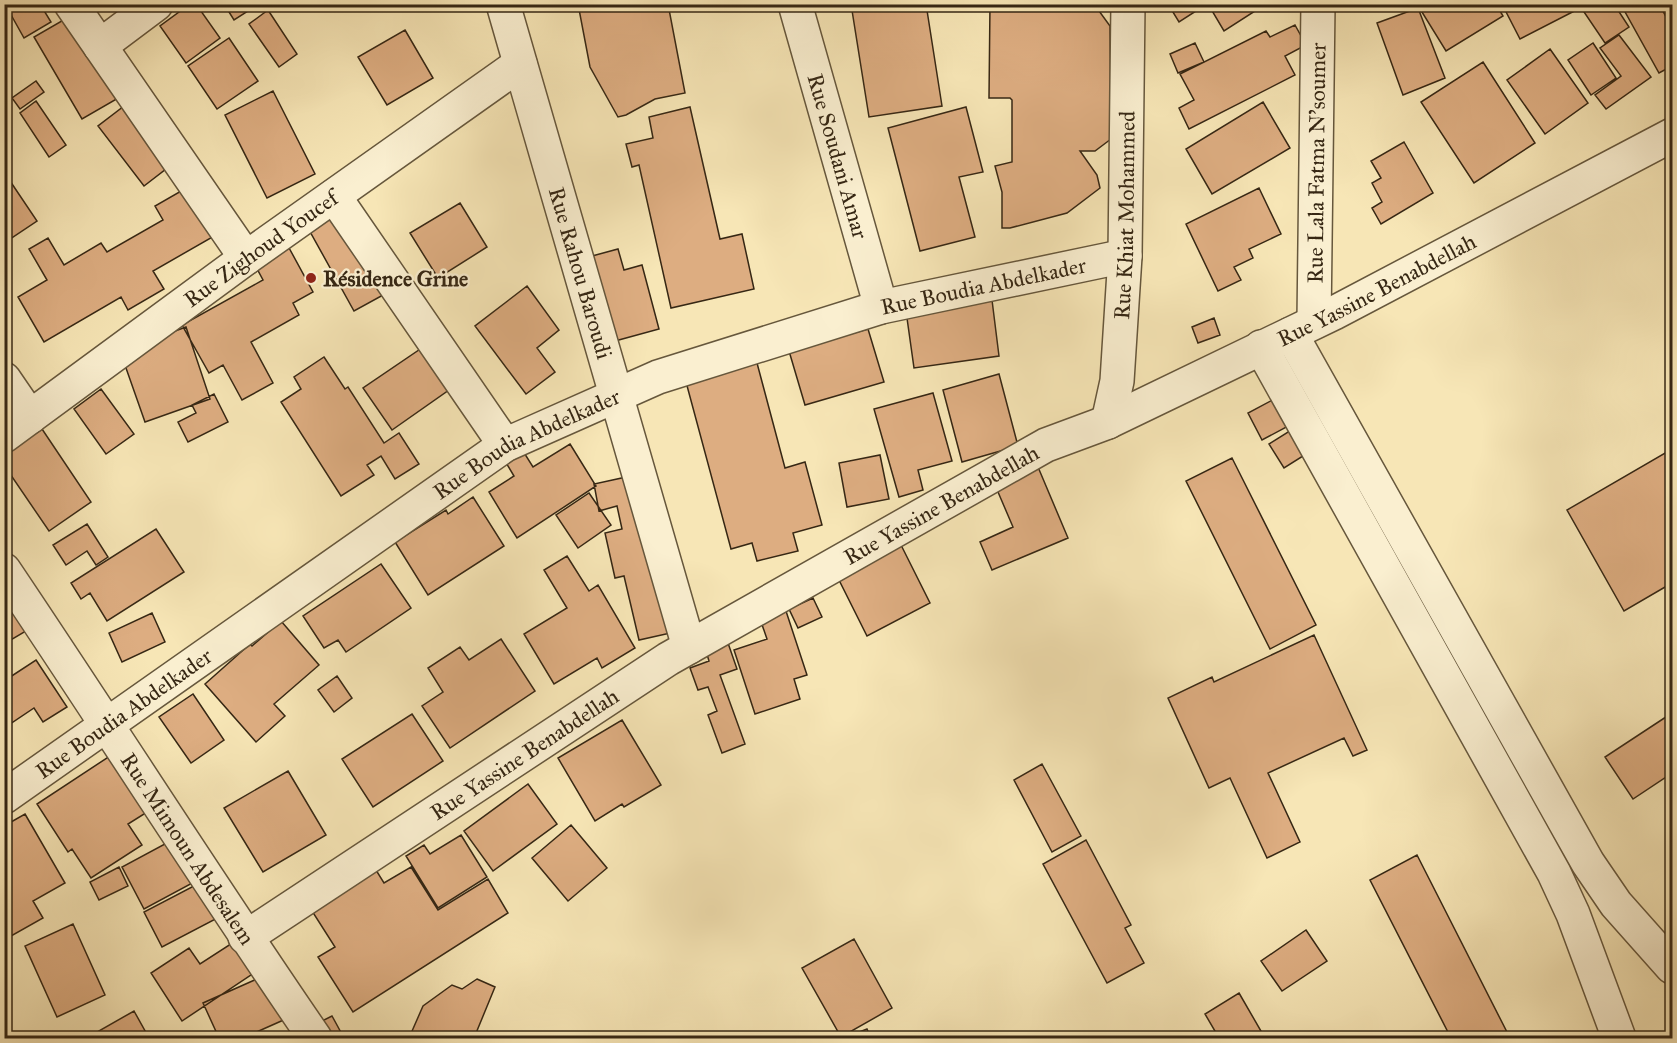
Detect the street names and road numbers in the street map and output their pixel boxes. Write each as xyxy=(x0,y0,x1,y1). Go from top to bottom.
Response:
street label: Rue Lala Fatma N'soumer xyxy=(1301,42,1332,284)
street label: Rue Soudani Amar xyxy=(801,70,874,243)
street label: Rue Khiat Mohammed xyxy=(1108,111,1141,320)
street label: Rue Zighoud Youcef xyxy=(179,182,346,313)
street label: Rue Rahou Baroudi xyxy=(543,184,618,362)
street label: Rue Yassine Benabdellah xyxy=(1273,228,1481,352)
street label: Rue Boudia Abdelkader xyxy=(878,251,1089,321)
street label: Rue Boudia Abdelkader xyxy=(428,382,625,505)
street label: Rue Yassine Benabdellah xyxy=(839,439,1044,571)
street label: Rue Boudia Abdelkader xyxy=(30,642,218,785)
street label: Rue Yassine Benabdellah xyxy=(425,682,624,826)
street label: Rue Mimoun Abdesalem xyxy=(115,748,261,950)

